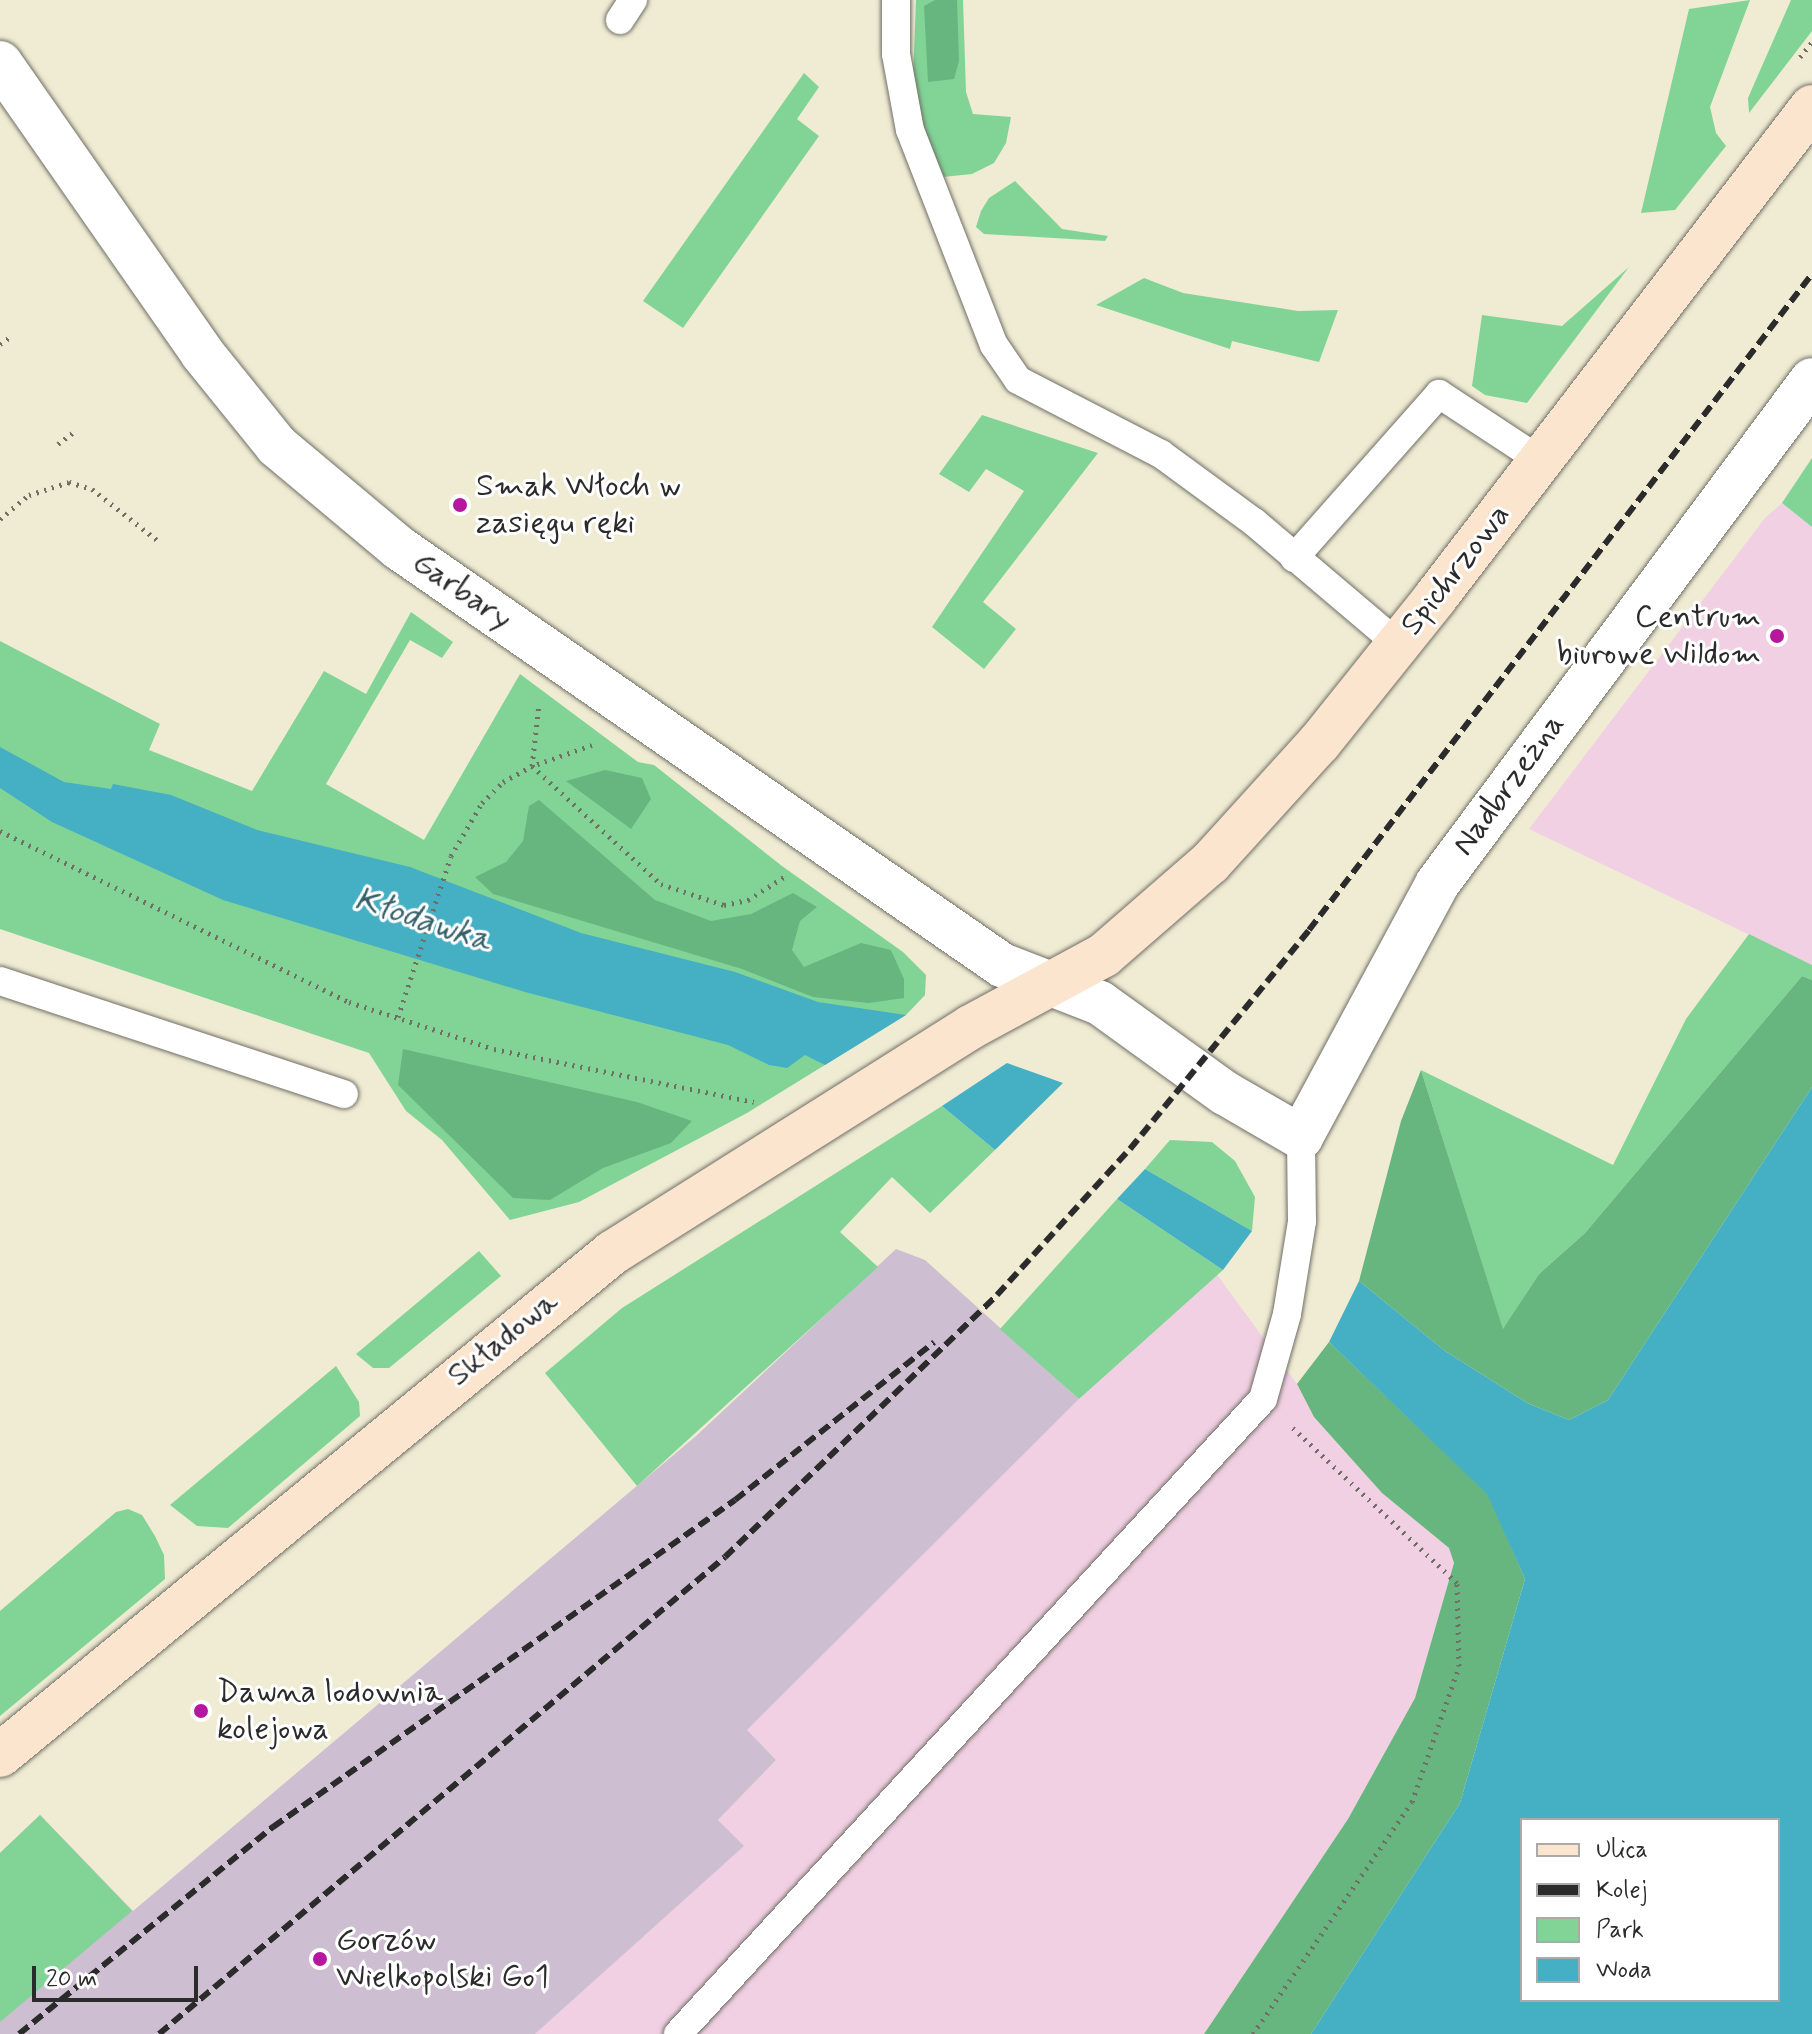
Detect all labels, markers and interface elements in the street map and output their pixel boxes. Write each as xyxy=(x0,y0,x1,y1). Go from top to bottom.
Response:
place label: Smak Włoch w zasięgu ręki xyxy=(476,468,681,543)
marker: Smak Włoch w zasięgu ręki xyxy=(451,496,469,514)
street label: Spichrzowa xyxy=(1393,497,1519,643)
street label: Garbary xyxy=(405,543,519,639)
place label: Centrum biurowe Wildom xyxy=(1556,599,1761,674)
marker: Centrum biurowe Wildom xyxy=(1768,627,1786,645)
street label: Nadbrzeżna xyxy=(1445,707,1573,863)
water label: Kłodawka xyxy=(349,879,497,961)
street label: Składowa xyxy=(440,1283,566,1395)
place label: Dawna lodownia kolejowa xyxy=(217,1674,442,1749)
marker: Dawna lodownia kolejowa xyxy=(192,1702,210,1720)
legend xyxy=(1520,1818,1780,2002)
text: Ulica xyxy=(1596,1835,1648,1866)
text: Kolej xyxy=(1596,1875,1647,1906)
text: Park xyxy=(1596,1915,1644,1946)
place label: Gorzów Wielkopolski Go1 xyxy=(336,1922,550,1997)
scale bar xyxy=(36,1950,202,2000)
marker: Gorzów Wielkopolski Go1 xyxy=(311,1950,329,1968)
text: Woda xyxy=(1596,1955,1652,1986)
text: 20 m xyxy=(46,1964,97,1995)

